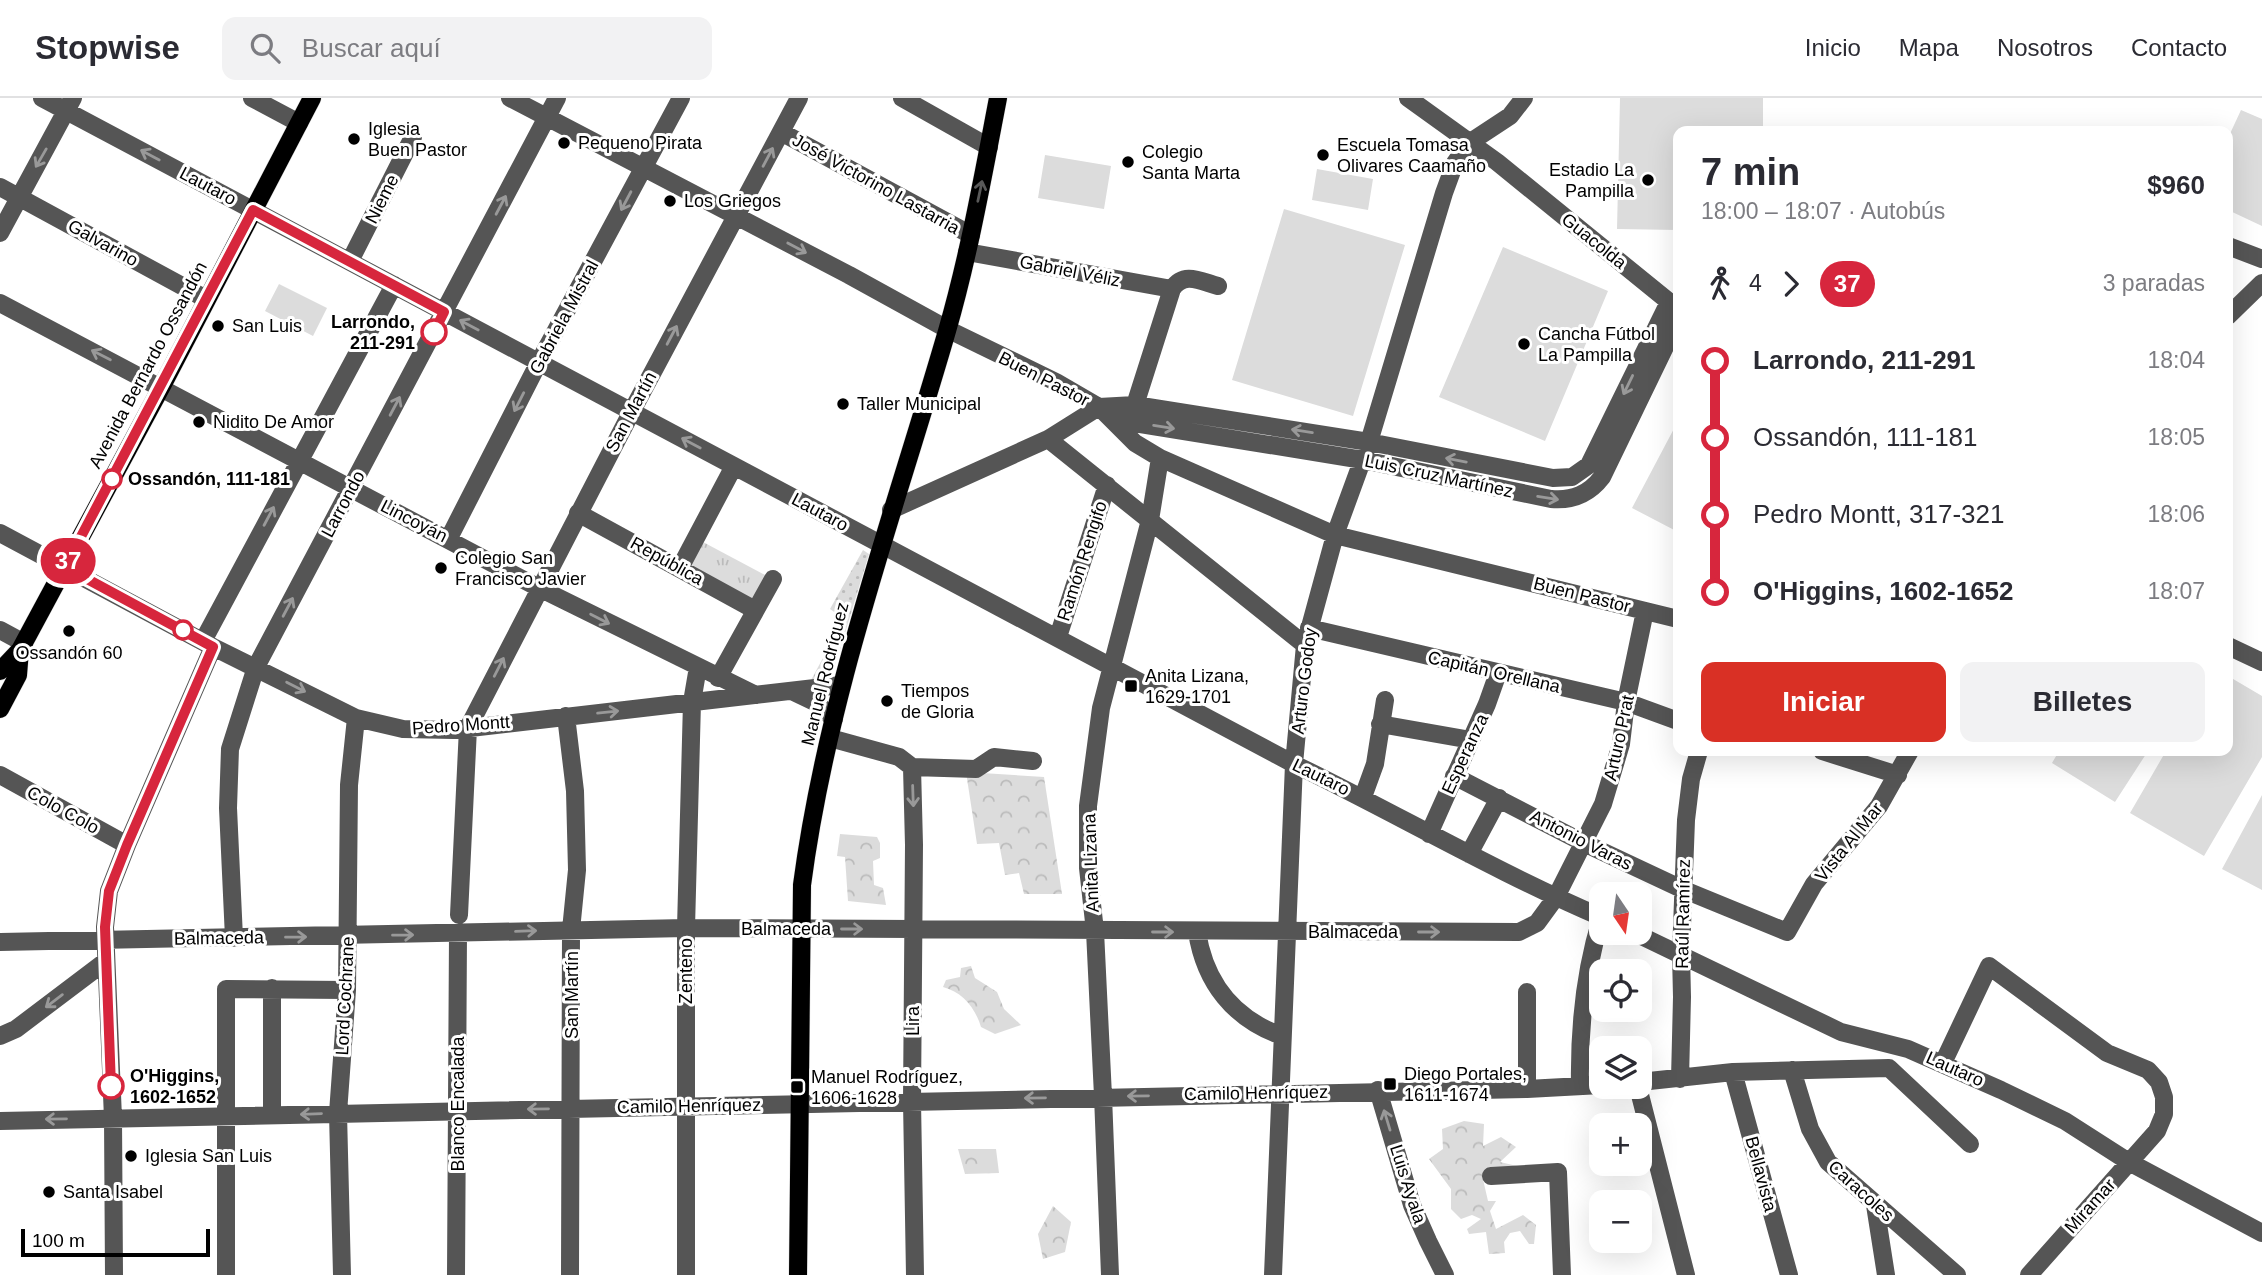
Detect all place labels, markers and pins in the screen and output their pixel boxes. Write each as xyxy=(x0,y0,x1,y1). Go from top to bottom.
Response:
place label: Iglesia Buen Pastor xyxy=(368,119,467,160)
marker: Iglesia Buen Pastor xyxy=(346,131,362,147)
place label: Pequeno Pirata xyxy=(578,133,703,153)
marker: Pequeno Pirata xyxy=(556,135,572,151)
place label: Escuela Tomasa Olivares Caamaño xyxy=(1337,135,1486,176)
place label: Colegio Santa Marta xyxy=(1142,142,1241,183)
marker: Escuela Tomasa Olivares Caamaño xyxy=(1315,147,1331,163)
marker: Colegio Santa Marta xyxy=(1120,154,1136,170)
place label: Estadio La Pampilla xyxy=(1549,160,1635,201)
marker: Estadio La Pampilla xyxy=(1640,172,1656,188)
place label: Los Griegos xyxy=(684,191,781,211)
marker: Los Griegos xyxy=(662,193,678,209)
place label: Larrondo, 211-291 xyxy=(331,312,415,353)
place label: San Luis xyxy=(232,316,302,336)
marker: San Luis xyxy=(210,318,226,334)
marker: Larrondo, 211-291 xyxy=(421,319,447,345)
place label: Cancha Fútbol La Pampilla xyxy=(1538,324,1655,365)
marker: Cancha Fútbol La Pampilla xyxy=(1516,336,1532,352)
place label: Taller Municipal xyxy=(857,394,981,414)
marker: Taller Municipal xyxy=(835,396,851,412)
place label: Nidito De Amor xyxy=(213,412,334,432)
marker: Nidito De Amor xyxy=(191,414,207,430)
marker: Ossandón, 111-181 xyxy=(102,469,122,489)
place label: Ossandón, 111-181 xyxy=(128,469,290,489)
place label: Colegio San Francisco Javier xyxy=(455,548,586,589)
marker: Colegio San Francisco Javier xyxy=(433,560,449,576)
unlabelled marker xyxy=(173,620,193,640)
marker: Ossandón 60 xyxy=(61,623,77,639)
place label: Ossandón 60 xyxy=(15,643,123,663)
place label: Anita Lizana, 1629-1701 xyxy=(1145,666,1249,707)
marker: Anita Lizana, 1629-1701 xyxy=(1123,678,1139,694)
place label: Tiempos de Gloria xyxy=(901,681,975,722)
marker: Tiempos de Gloria xyxy=(879,693,895,709)
place label: Diego Portales, 1611-1674 xyxy=(1404,1064,1527,1105)
place label: O'Higgins, 1602-1652 xyxy=(130,1066,219,1107)
place label: Manuel Rodríguez, 1606-1628 xyxy=(811,1067,963,1108)
marker: O'Higgins, 1602-1652 xyxy=(98,1073,124,1099)
marker: Diego Portales, 1611-1674 xyxy=(1382,1076,1398,1092)
marker: Manuel Rodríguez, 1606-1628 xyxy=(789,1079,805,1095)
place label: Iglesia San Luis xyxy=(145,1146,272,1166)
marker: Iglesia San Luis xyxy=(123,1148,139,1164)
place label: Santa Isabel xyxy=(63,1182,163,1202)
marker: Santa Isabel xyxy=(41,1184,57,1200)

